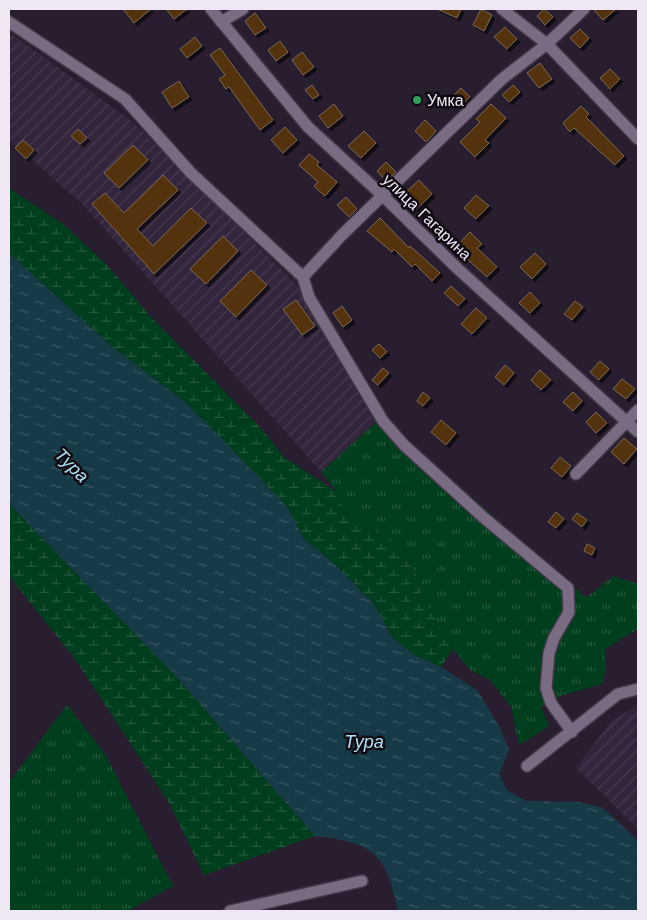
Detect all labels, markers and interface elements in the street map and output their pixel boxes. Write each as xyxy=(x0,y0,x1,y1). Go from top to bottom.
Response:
place label: Умка xyxy=(427,91,464,110)
marker: Умка xyxy=(411,94,423,106)
street label: улица Гагарина xyxy=(379,170,475,264)
water label: Тура xyxy=(51,444,93,486)
water label: Тура xyxy=(344,731,384,752)

